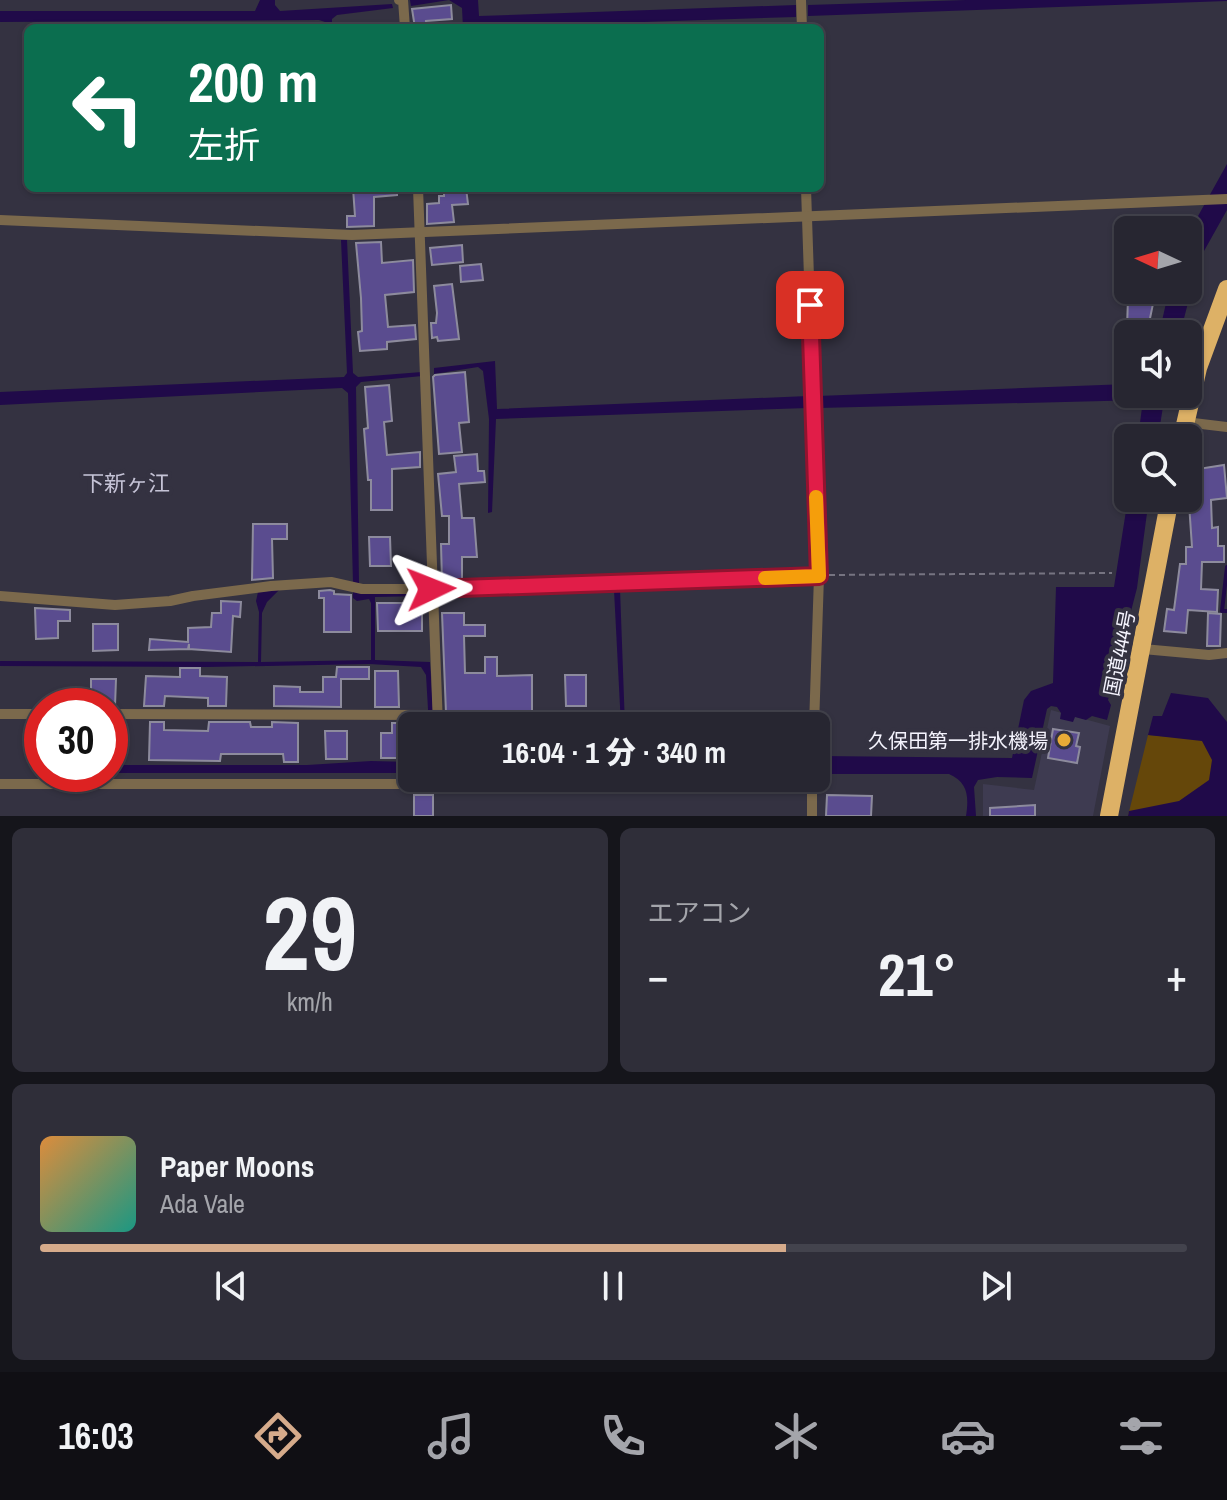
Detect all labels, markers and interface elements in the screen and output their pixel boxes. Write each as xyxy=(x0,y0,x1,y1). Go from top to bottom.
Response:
text: 200 m xyxy=(188,44,318,119)
icon: left xyxy=(56,56,160,160)
text: 左折 xyxy=(188,121,260,169)
north arrow xyxy=(1114,216,1202,304)
map controls xyxy=(1114,216,1202,512)
pin xyxy=(776,271,844,339)
icon: arrive xyxy=(788,283,832,327)
button: sound xyxy=(1114,320,1202,408)
button: search xyxy=(1114,424,1202,512)
district label: 下新ヶ江 xyxy=(82,468,170,498)
position arrow xyxy=(389,547,473,631)
street label: 国道444号 xyxy=(1097,608,1141,698)
speed limit sign: 30 xyxy=(24,688,128,792)
place label: 久保田第一排水機場 xyxy=(868,727,1048,754)
marker: 久保田第一排水機場 xyxy=(1055,731,1073,749)
text: 16:04 · 1 分 · 340 m xyxy=(502,732,726,772)
text: 29 xyxy=(262,862,357,1002)
text: エアコン xyxy=(648,895,752,930)
text: 21° xyxy=(878,934,957,1015)
text: − xyxy=(648,945,669,1005)
text: + xyxy=(1166,945,1187,1005)
text: km/h xyxy=(287,984,333,1019)
text: Paper Moons xyxy=(160,1146,314,1186)
text: Ada Vale xyxy=(160,1186,245,1221)
icon: previous xyxy=(209,1264,253,1308)
icon: pause xyxy=(591,1264,635,1308)
icon: next xyxy=(974,1264,1018,1308)
icon: directions xyxy=(250,1408,306,1464)
icon: music xyxy=(423,1408,479,1464)
icon: phone xyxy=(595,1408,651,1464)
icon: climate xyxy=(768,1408,824,1464)
icon: car xyxy=(940,1408,996,1464)
icon: filters xyxy=(1113,1408,1169,1464)
text: 16:03 xyxy=(58,1412,134,1460)

